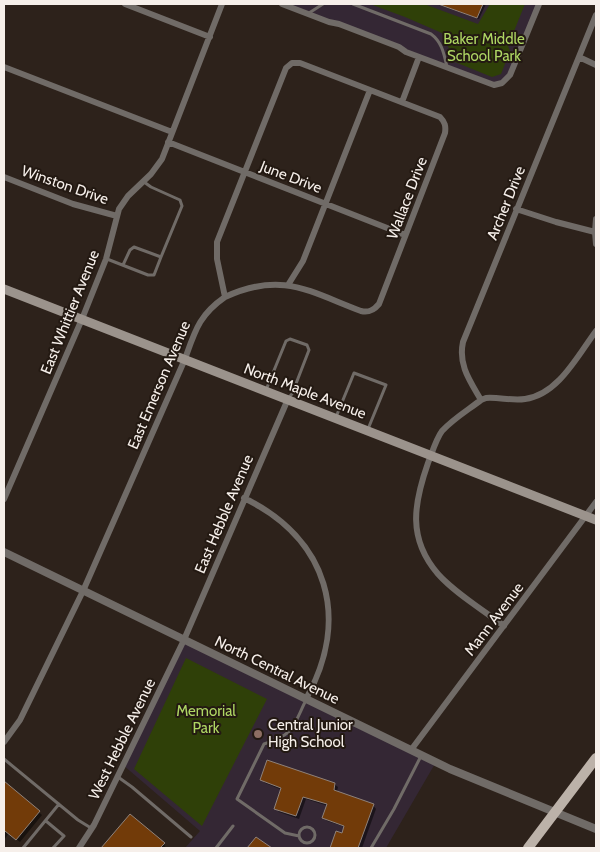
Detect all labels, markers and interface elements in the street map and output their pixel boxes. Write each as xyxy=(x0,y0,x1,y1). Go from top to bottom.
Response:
park label: Baker Middle School Park xyxy=(443,30,525,65)
street label: Wallace Drive xyxy=(383,154,431,242)
street label: June Drive xyxy=(257,157,325,197)
street label: Winston Drive xyxy=(19,162,111,208)
street label: Archer Drive xyxy=(483,163,529,243)
street label: East Whittier Avenue xyxy=(37,247,103,377)
street label: East Emerson Avenue xyxy=(124,318,194,452)
street label: North Maple Avenue xyxy=(241,359,369,423)
street label: East Hebble Avenue xyxy=(191,452,257,576)
street label: Mann Avenue xyxy=(461,579,528,659)
street label: North Central Avenue xyxy=(212,632,342,708)
street label: West Hebble Avenue xyxy=(85,675,159,803)
park label: Memorial Park xyxy=(176,702,236,737)
place label: Central Junior High School xyxy=(268,716,353,751)
marker: Central Junior High School xyxy=(252,728,264,740)

